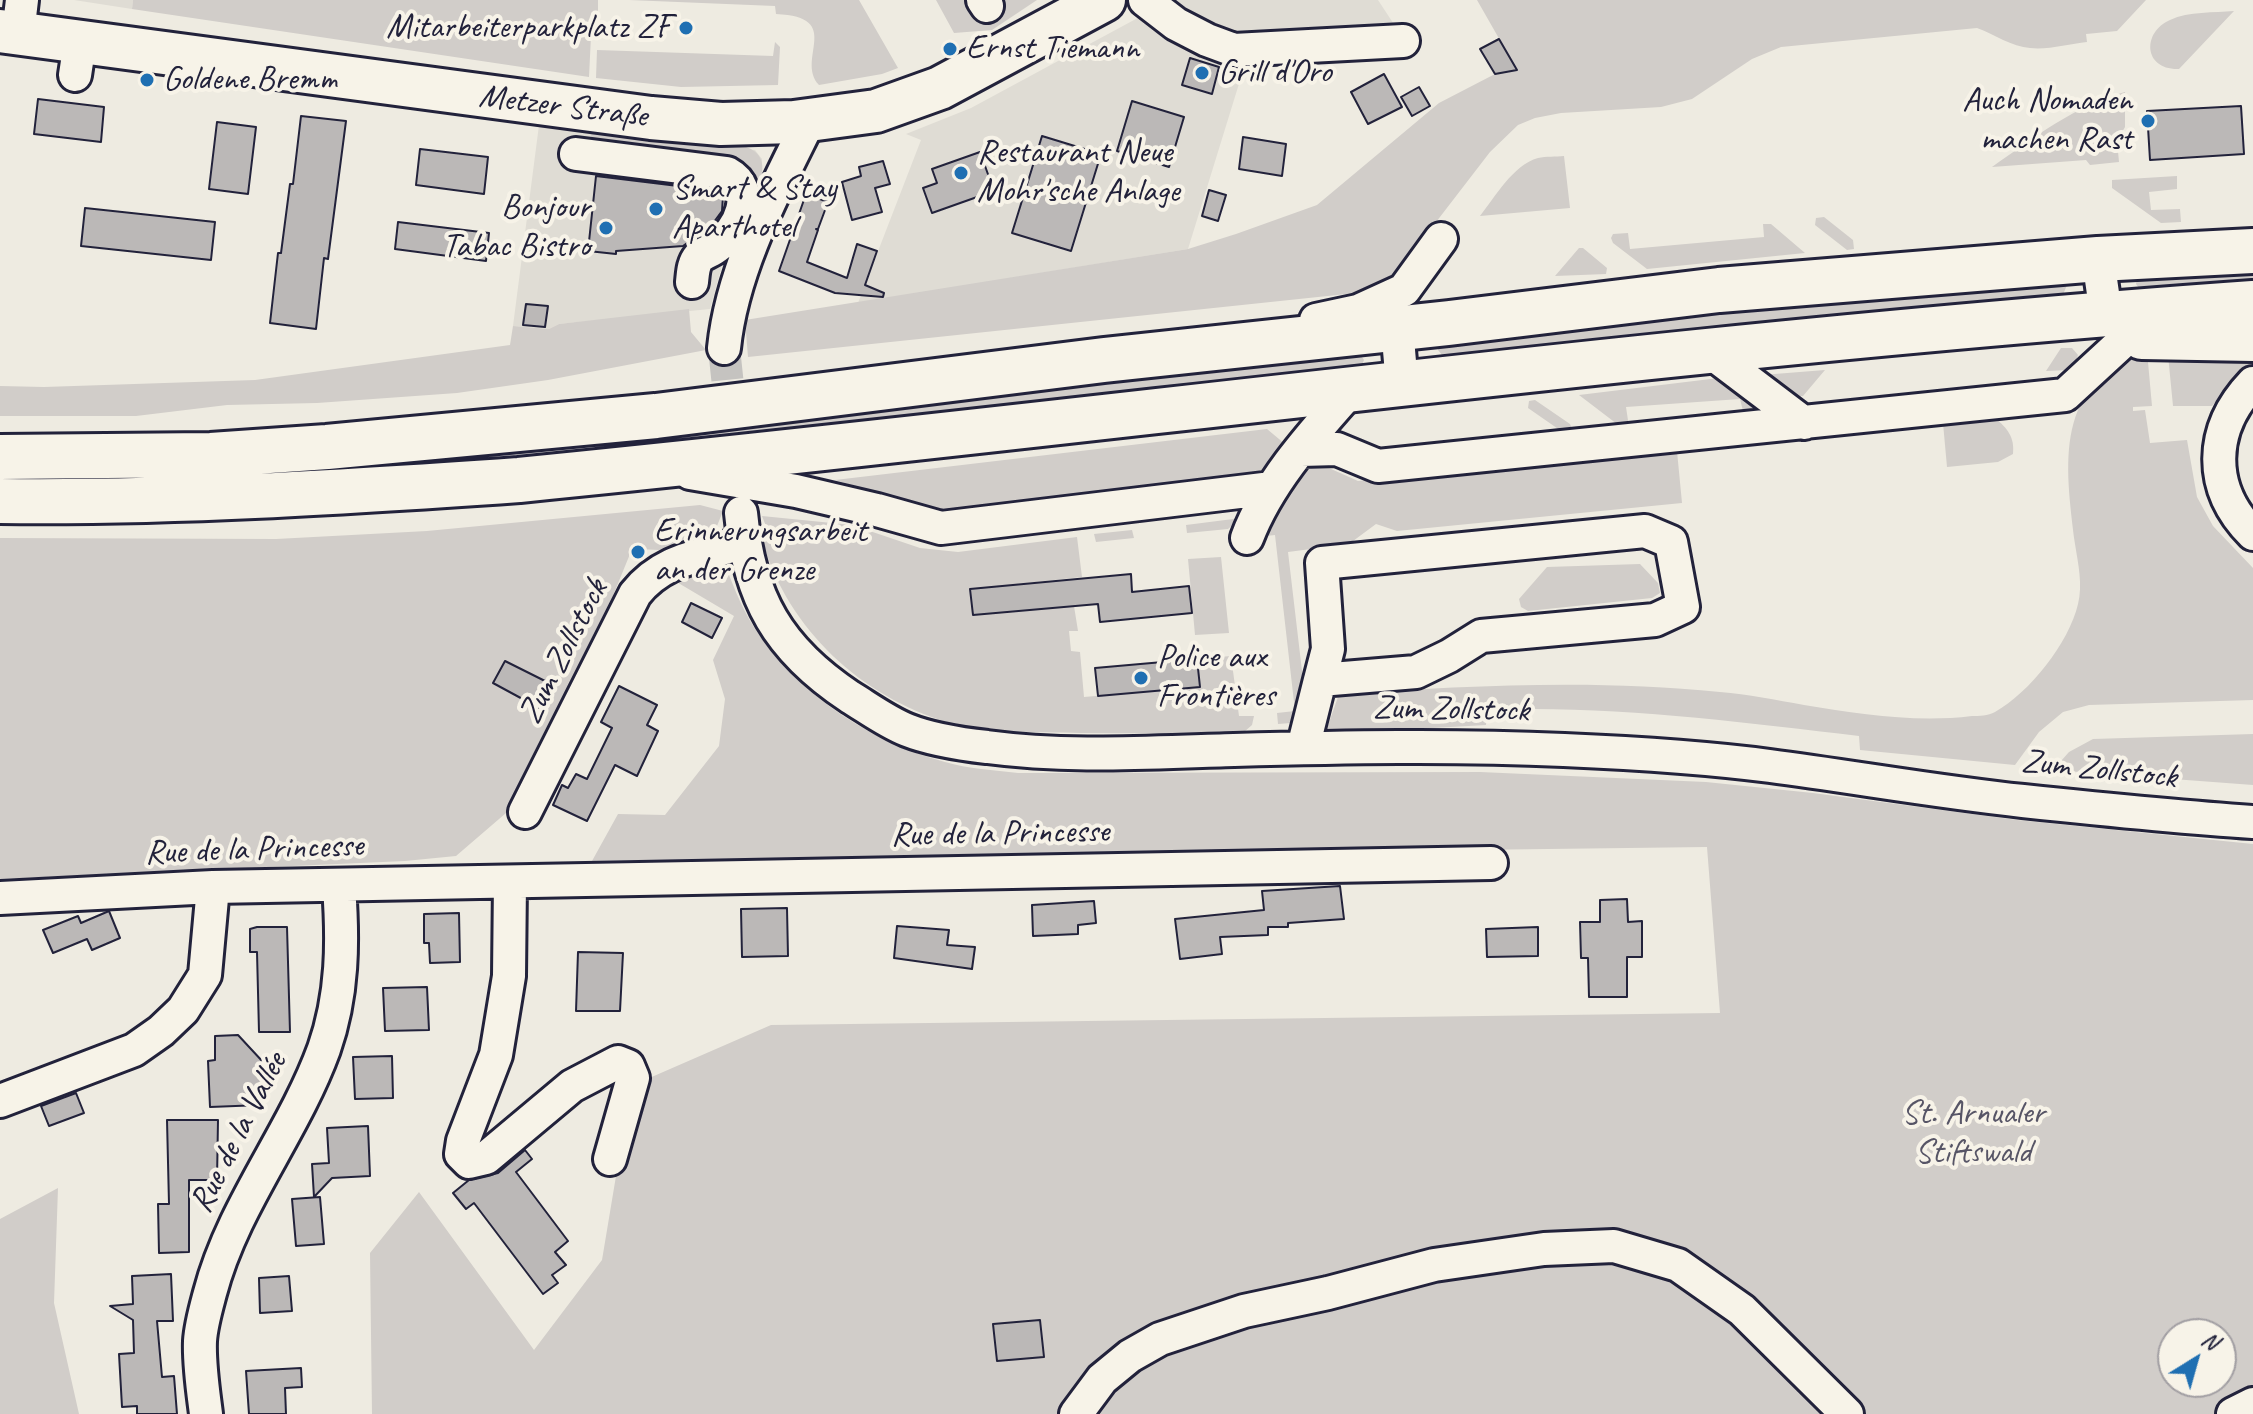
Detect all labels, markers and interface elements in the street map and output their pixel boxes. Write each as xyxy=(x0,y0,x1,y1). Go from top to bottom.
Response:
place label: Mitarbeiterparkplatz ZF xyxy=(386,8,670,48)
marker: Mitarbeiterparkplatz ZF xyxy=(677,19,695,37)
place label: Ernst Tiemann xyxy=(966,29,1139,69)
marker: Ernst Tiemann xyxy=(941,40,959,58)
place label: Grill d'Oro xyxy=(1218,53,1331,93)
place label: Goldene Bremm xyxy=(163,60,337,100)
marker: Grill d'Oro xyxy=(1193,64,1211,82)
marker: Goldene Bremm xyxy=(138,71,156,89)
street label: Metzer Straße xyxy=(477,76,649,138)
place label: Auch Nomaden machen Rast xyxy=(1962,81,2132,160)
marker: Auch Nomaden machen Rast xyxy=(2139,112,2157,130)
place label: Restaurant Neue Mohr'sche Anlage xyxy=(977,133,1179,212)
marker: Restaurant Neue Mohr'sche Anlage xyxy=(952,164,970,182)
place label: Smart & Stay Aparthotel xyxy=(672,169,836,248)
place label: Bonjour Tabac Bistro xyxy=(443,188,590,268)
marker: Smart & Stay Aparthotel xyxy=(647,200,665,218)
marker: Bonjour Tabac Bistro xyxy=(597,219,615,237)
place label: Erinnerungsarbeit an der Grenze xyxy=(654,512,867,592)
marker: Erinnerungsarbeit an der Grenze xyxy=(629,543,647,561)
street label: Zum Zollstock xyxy=(510,573,618,731)
place label: Police aux Frontières xyxy=(1157,638,1275,718)
marker: Police aux Frontières xyxy=(1132,669,1150,687)
street label: Zum Zollstock xyxy=(1373,688,1529,732)
street label: Zum Zollstock xyxy=(2019,742,2179,798)
street label: Rue de la Princesse xyxy=(890,812,1110,856)
street label: Rue de la Princesse xyxy=(144,826,364,874)
street label: Rue de la Vallée xyxy=(181,1046,297,1220)
park label: St. Arnualer Stiftswald xyxy=(1902,1094,2044,1174)
north arrow xyxy=(2157,1318,2237,1398)
text: N xyxy=(2196,1325,2224,1356)

